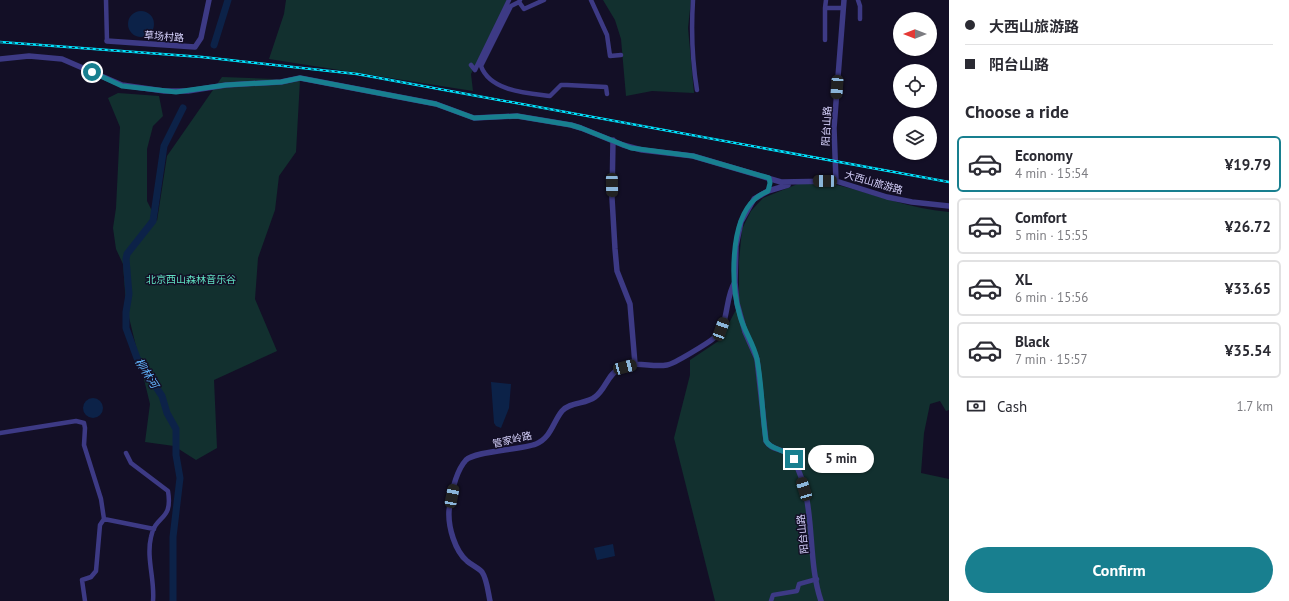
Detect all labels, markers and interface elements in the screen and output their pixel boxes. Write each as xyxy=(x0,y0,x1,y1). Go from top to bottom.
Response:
north arrow xyxy=(893,12,937,56)
map controls xyxy=(893,12,937,160)
text: 大西山旅游路 xyxy=(989,17,1079,36)
street label: 草场村路 xyxy=(144,29,184,44)
text: 阳台山路 xyxy=(989,55,1049,74)
route start xyxy=(83,63,101,81)
button: locate xyxy=(893,64,937,108)
car xyxy=(830,75,844,99)
text: Choose a ride xyxy=(965,100,1069,123)
street label: 阳台山路 xyxy=(819,106,834,146)
button: layers xyxy=(893,116,937,160)
icon: car xyxy=(967,146,1003,182)
text: Economy xyxy=(1015,146,1073,165)
text: ¥19.79 xyxy=(1225,155,1271,174)
text: 4 min · 15:54 xyxy=(1015,165,1088,182)
street label: 大西山旅游路 xyxy=(843,168,904,197)
car xyxy=(606,173,618,197)
car xyxy=(813,175,837,187)
icon: car xyxy=(967,208,1003,244)
text: Comfort xyxy=(1015,208,1067,227)
text: ¥26.72 xyxy=(1225,217,1271,236)
text: 5 min · 15:55 xyxy=(1015,227,1088,244)
icon: car xyxy=(967,270,1003,306)
text: XL xyxy=(1015,270,1032,289)
park label: 北京西山森林音乐谷 xyxy=(146,273,236,286)
text: ¥33.65 xyxy=(1225,279,1271,298)
text: 6 min · 15:56 xyxy=(1015,289,1088,306)
car xyxy=(711,316,731,342)
icon: car xyxy=(967,332,1003,368)
text: Black xyxy=(1015,332,1050,351)
text: ¥35.54 xyxy=(1225,341,1271,360)
text: 7 min · 15:57 xyxy=(1015,351,1088,368)
water label: 柳林河 xyxy=(132,355,163,392)
car xyxy=(612,358,638,376)
icon: cash xyxy=(965,395,987,417)
text: Cash xyxy=(997,397,1027,416)
text: 1.7 km xyxy=(1236,398,1273,415)
street label: 管家岭路 xyxy=(491,429,533,450)
callout: 5 min xyxy=(808,445,874,473)
route end xyxy=(785,450,803,468)
text: 5 min xyxy=(825,450,857,467)
car xyxy=(795,476,813,502)
car xyxy=(444,483,460,509)
street label: 阳台山路 xyxy=(794,513,811,555)
button: Confirm xyxy=(965,547,1273,593)

